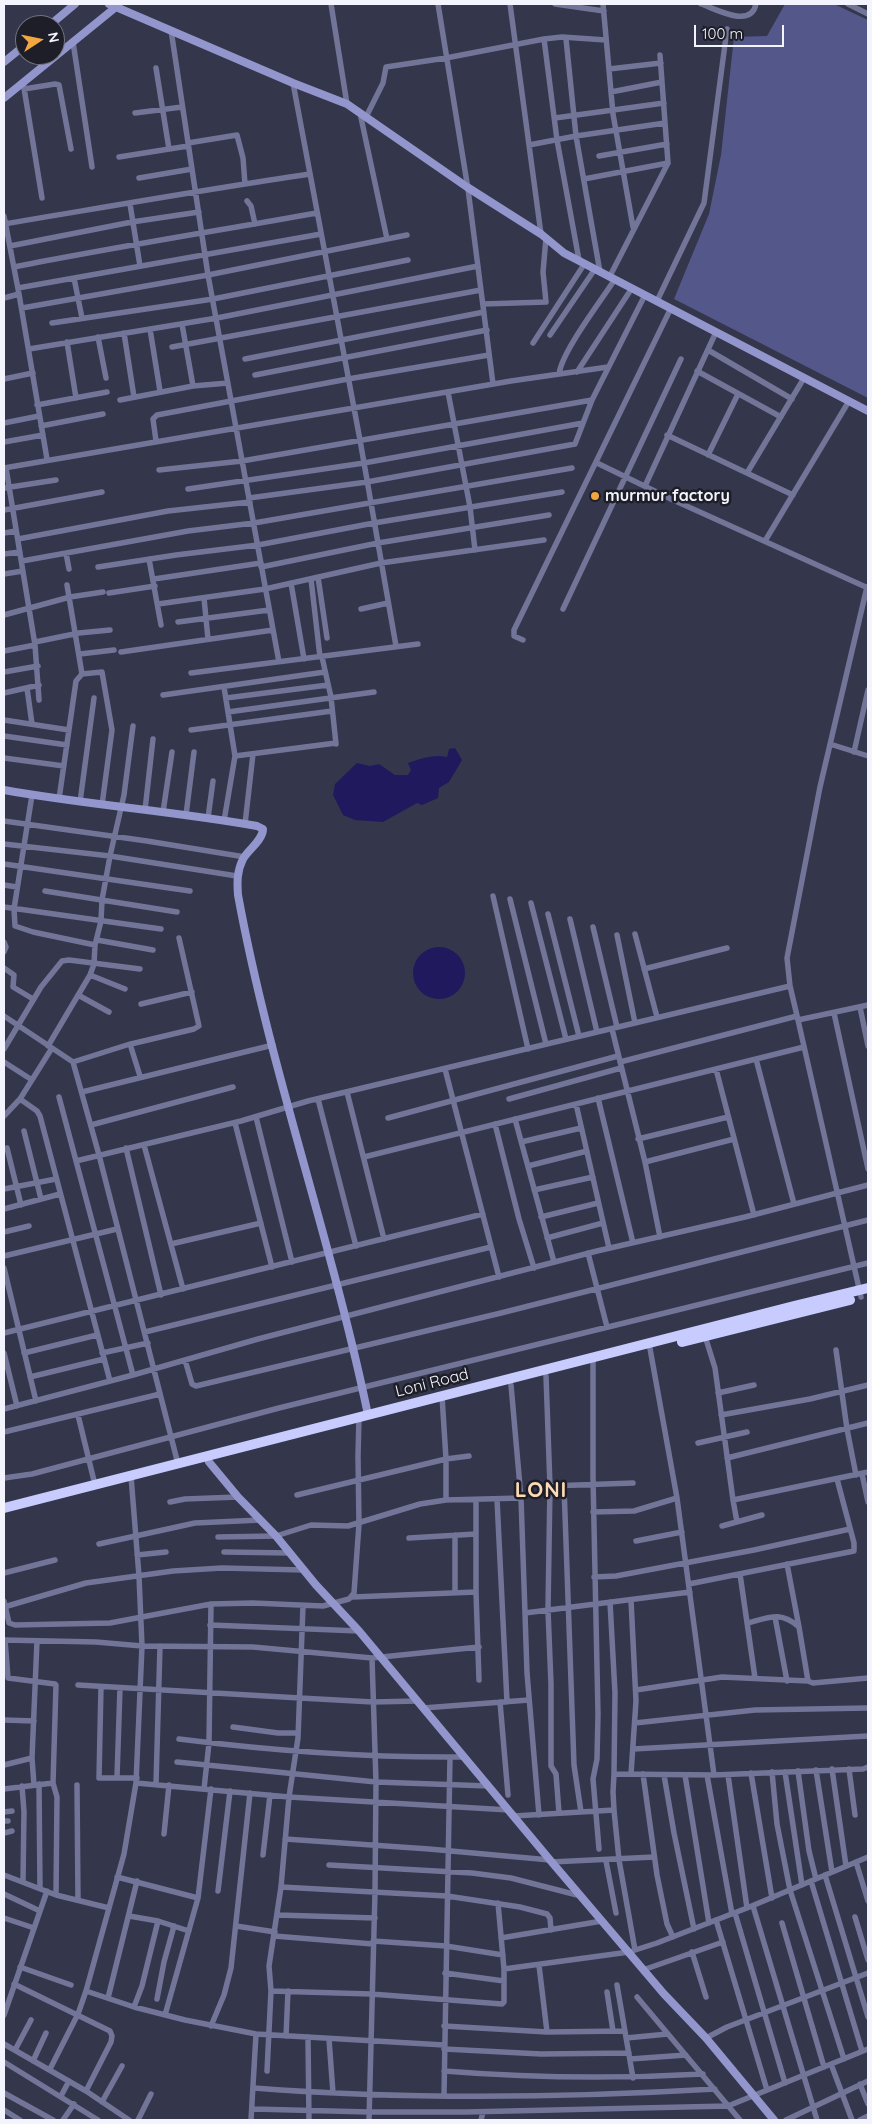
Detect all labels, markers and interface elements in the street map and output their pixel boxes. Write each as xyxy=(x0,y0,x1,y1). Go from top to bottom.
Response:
north arrow xyxy=(15,15,65,65)
scale bar xyxy=(697,15,787,47)
text: 100 m xyxy=(702,24,743,43)
text: N xyxy=(44,31,64,44)
place label: murmur factory xyxy=(605,486,730,506)
marker: murmur factory xyxy=(589,490,601,502)
street label: Loni Road xyxy=(393,1365,471,1401)
district label: LONI xyxy=(514,1478,568,1504)

